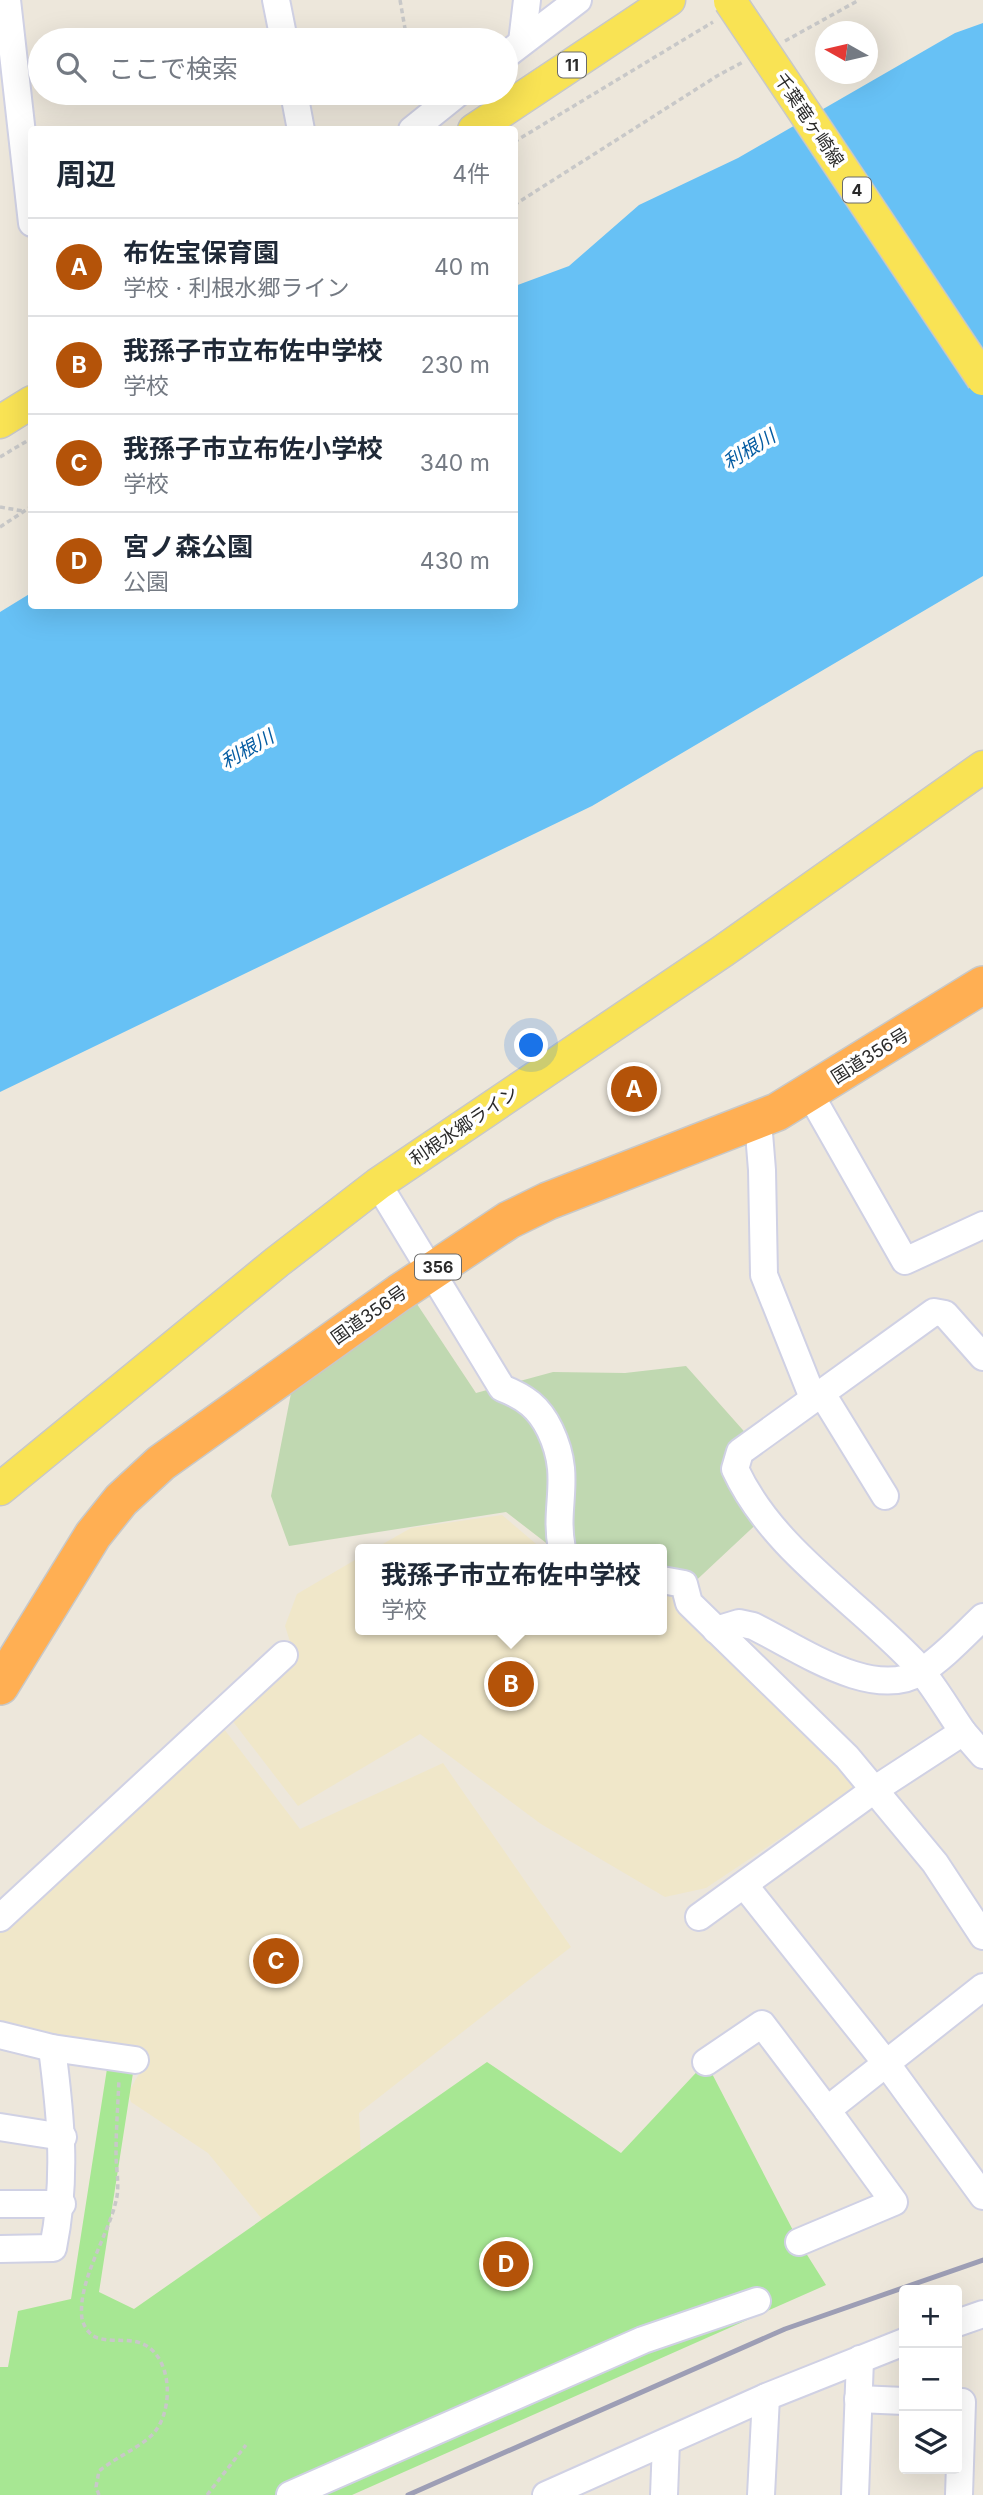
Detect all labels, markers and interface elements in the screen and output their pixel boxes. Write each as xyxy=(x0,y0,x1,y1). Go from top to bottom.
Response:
north arrow xyxy=(815,21,878,84)
search box xyxy=(28,28,518,105)
icon: search xyxy=(52,48,90,86)
text: ここで検索 xyxy=(108,53,238,84)
road number: 11 xyxy=(558,53,586,78)
street label: 千葉竜ヶ崎線 xyxy=(771,69,848,170)
text: 周辺 xyxy=(56,156,116,192)
text: 4件 xyxy=(452,160,490,188)
road number: 4 xyxy=(843,178,871,202)
text: 布佐宝保育園 xyxy=(123,237,279,268)
text: A xyxy=(70,253,88,281)
text: 40 m xyxy=(434,253,490,281)
text: 学校 · 利根水郷ライン xyxy=(123,274,350,302)
text: 我孫子市立布佐中学校 xyxy=(123,335,383,366)
text: B xyxy=(71,351,87,379)
text: 230 m xyxy=(421,351,490,379)
text: 学校 xyxy=(123,372,169,400)
water label: 利根川 xyxy=(719,424,781,474)
text: 我孫子市立布佐小学校 xyxy=(123,433,383,464)
text: C xyxy=(70,449,88,477)
text: 340 m xyxy=(420,449,490,477)
text: 学校 xyxy=(123,470,169,498)
text: 宮ノ森公園 xyxy=(123,531,253,562)
text: D xyxy=(71,547,87,575)
text: 430 m xyxy=(420,547,490,575)
text: 公園 xyxy=(123,568,169,596)
water label: 利根川 xyxy=(217,724,279,774)
street label: 国道356号 xyxy=(827,1024,912,1088)
your location xyxy=(514,1028,548,1062)
pin: A xyxy=(611,1063,657,1115)
street label: 利根水郷ライン xyxy=(406,1082,522,1170)
road number: 356 xyxy=(415,1254,461,1280)
street label: 国道356号 xyxy=(327,1281,410,1348)
popup xyxy=(355,1544,667,1635)
text: 我孫子市立布佐中学校 xyxy=(381,1559,641,1590)
text: 学校 xyxy=(381,1596,427,1624)
pin: B xyxy=(488,1658,534,1710)
pin: C xyxy=(253,1935,299,1987)
pin: D xyxy=(483,2238,529,2290)
map controls xyxy=(899,2285,962,2474)
button: + xyxy=(899,2285,962,2348)
button: − xyxy=(899,2348,962,2411)
button: layers xyxy=(899,2411,962,2474)

